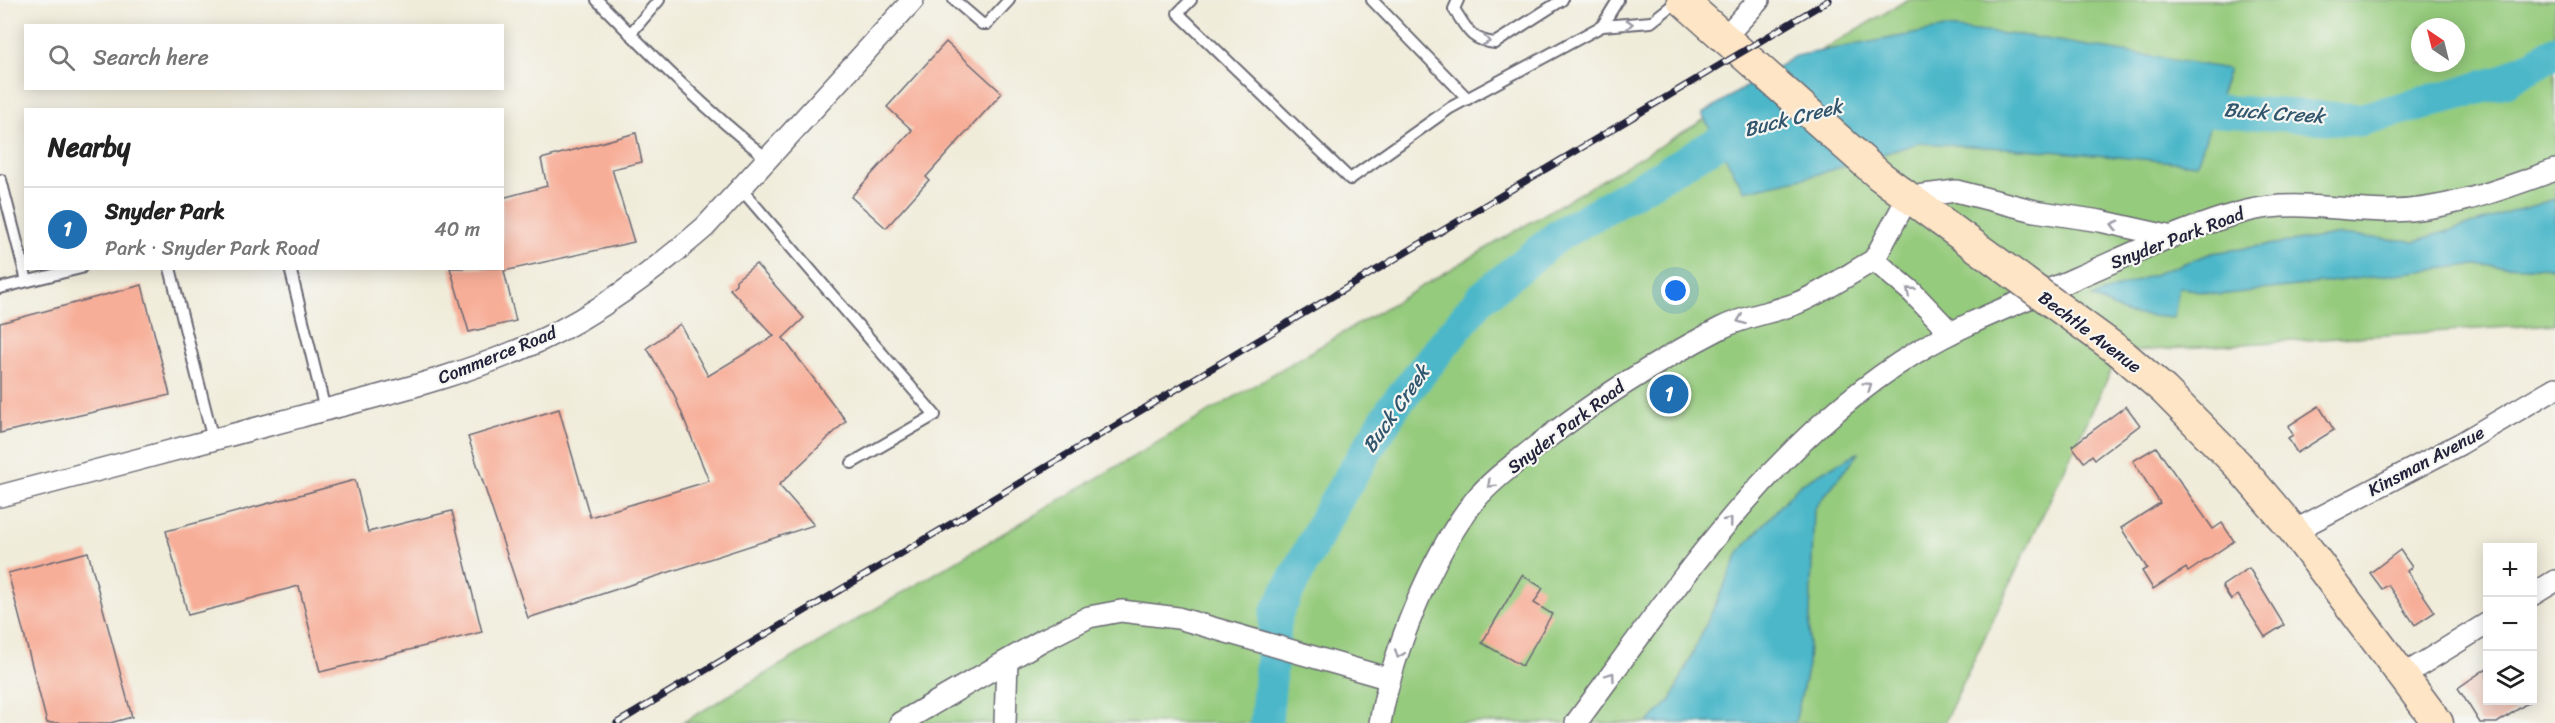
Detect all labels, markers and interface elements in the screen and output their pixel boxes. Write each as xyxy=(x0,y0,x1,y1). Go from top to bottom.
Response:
one-way arrow xyxy=(1624,18,1633,31)
north arrow xyxy=(2411,18,2465,72)
search box xyxy=(24,24,504,90)
one-way arrow xyxy=(1481,34,1491,47)
text: Search here xyxy=(93,38,209,77)
icon: search xyxy=(45,41,78,74)
water label: Buck Creek xyxy=(1740,88,1848,147)
water label: Buck Creek xyxy=(2223,92,2328,134)
text: Nearby xyxy=(48,124,130,170)
text: Snyder Park xyxy=(105,192,225,231)
street label: Snyder Park Road xyxy=(2105,197,2250,278)
text: 1 xyxy=(63,212,72,247)
text: 40 m xyxy=(434,212,480,247)
one-way arrow xyxy=(2110,219,2120,232)
text: Park · Snyder Park Road xyxy=(105,231,319,266)
your location xyxy=(1661,276,1690,305)
street label: Bechtle Avenue xyxy=(2031,282,2149,382)
one-way arrow xyxy=(1906,287,1917,298)
one-way arrow xyxy=(1736,313,1747,325)
street label: Commerce Road xyxy=(433,316,563,393)
water label: Buck Creek xyxy=(1353,356,1440,460)
street label: Snyder Park Road xyxy=(1500,371,1633,482)
pin: 1 xyxy=(1650,372,1688,416)
one-way arrow xyxy=(1862,382,1873,393)
street label: Kinsman Avenue xyxy=(2362,417,2490,505)
one-way arrow xyxy=(1488,477,1499,488)
one-way arrow xyxy=(1722,517,1733,528)
map controls xyxy=(2483,543,2537,705)
button: + xyxy=(2483,543,2537,597)
button: − xyxy=(2483,597,2537,651)
one-way arrow xyxy=(1394,648,1406,659)
button: layers xyxy=(2483,651,2537,705)
one-way arrow xyxy=(1604,672,1615,683)

